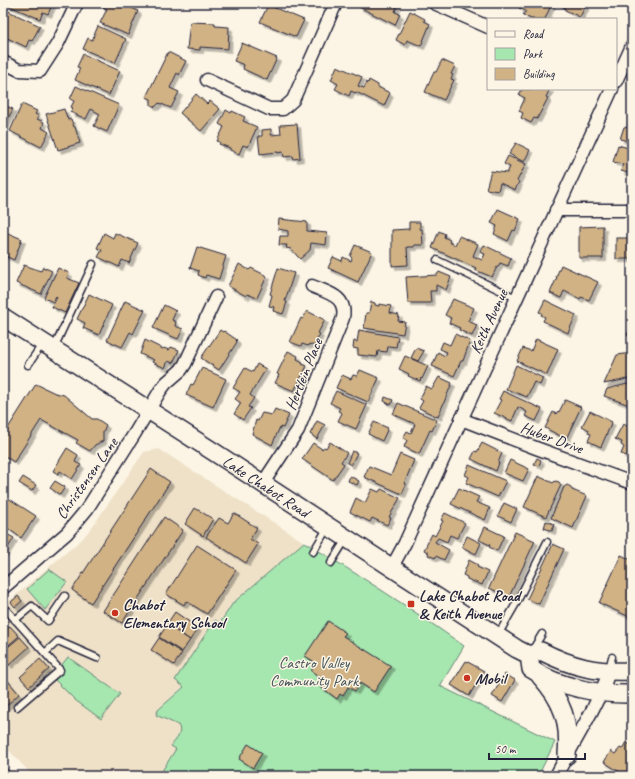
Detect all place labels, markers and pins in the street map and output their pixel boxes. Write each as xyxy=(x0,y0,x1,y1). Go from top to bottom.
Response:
place label: Lake Chabot Road & Keith Avenue xyxy=(419,586,522,624)
place label: Chabot Elementary School xyxy=(123,595,228,633)
marker: Lake Chabot Road & Keith Avenue xyxy=(406,599,416,609)
marker: Chabot Elementary School xyxy=(110,608,120,618)
place label: Mobil xyxy=(475,669,509,689)
marker: Mobil xyxy=(462,673,472,683)

